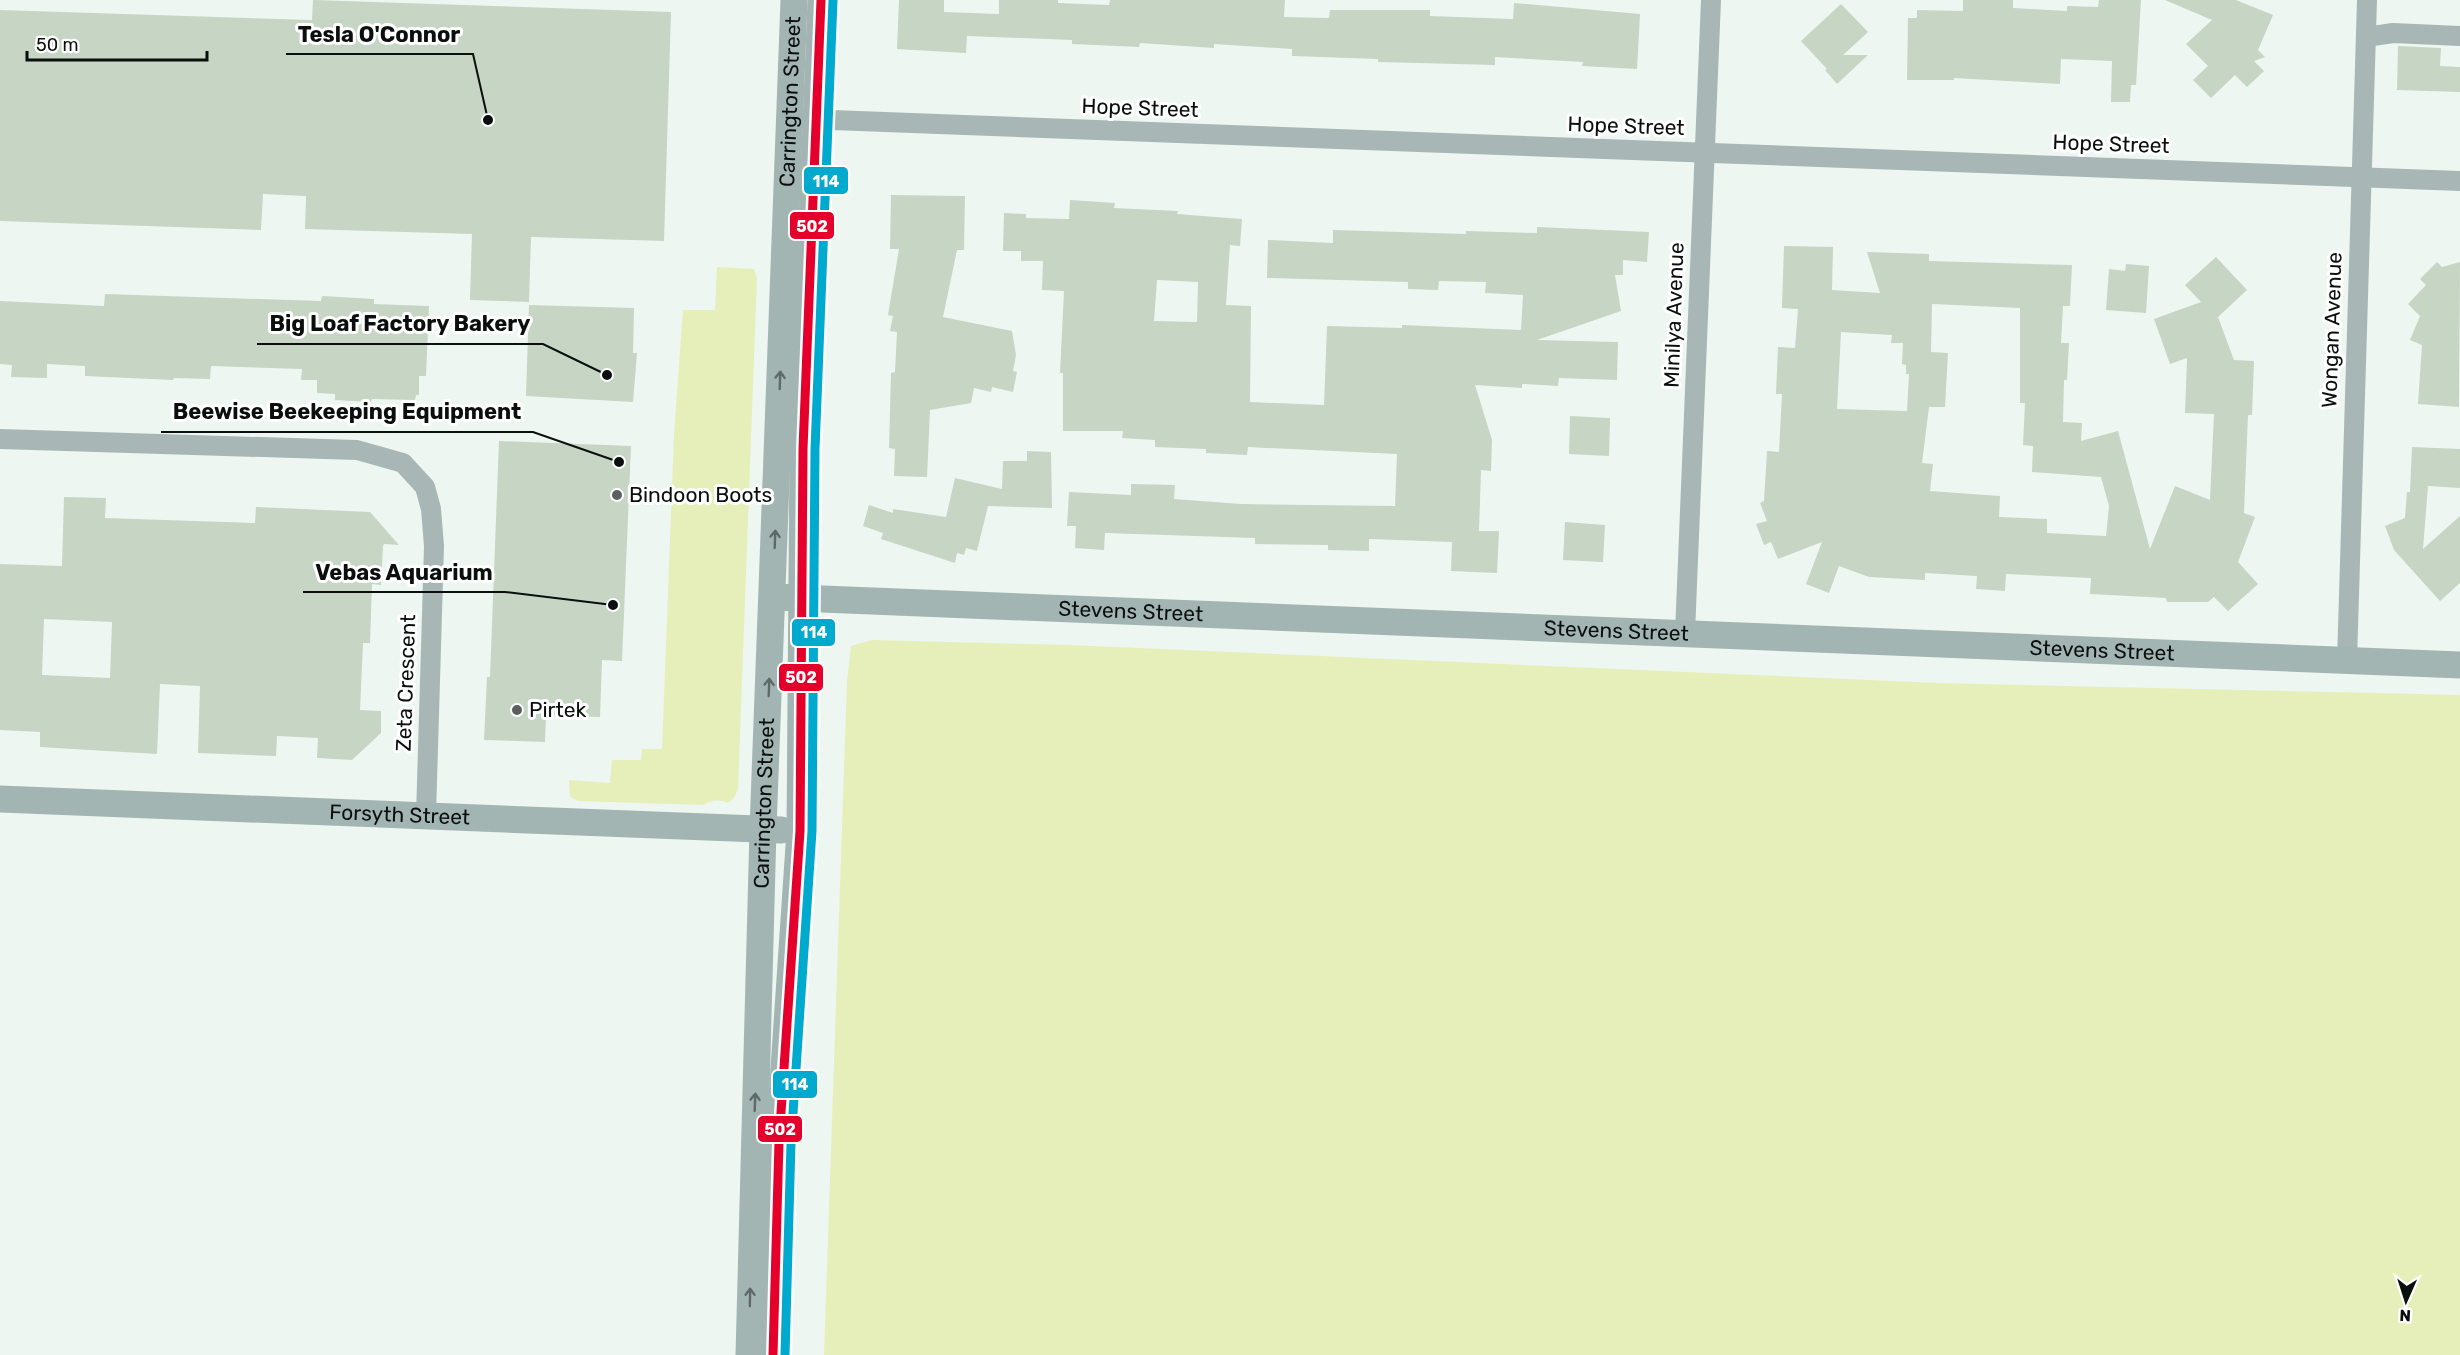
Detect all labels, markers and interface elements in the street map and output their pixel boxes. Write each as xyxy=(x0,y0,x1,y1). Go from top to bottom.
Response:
callout: Tesla O'Connor xyxy=(286,14,473,54)
street label: Carrington Street xyxy=(774,16,805,188)
text: Tesla O'Connor xyxy=(298,21,460,48)
scale bar xyxy=(27,24,207,62)
text: 50 m xyxy=(36,34,79,56)
street label: Hope Street xyxy=(1081,93,1199,122)
street label: Hope Street xyxy=(1567,111,1685,140)
street label: Hope Street xyxy=(2052,129,2170,158)
line badge: 114 xyxy=(803,166,849,195)
text: 114 xyxy=(813,172,839,191)
line badge: 502 xyxy=(789,211,835,240)
text: 502 xyxy=(796,217,828,236)
street label: Minilya Avenue xyxy=(1658,242,1689,388)
street label: Wongan Avenue xyxy=(2316,252,2347,408)
callout: Big Loaf Factory Bakery xyxy=(257,304,543,344)
text: Big Loaf Factory Bakery xyxy=(270,310,530,337)
one-way arrow xyxy=(775,371,786,391)
callout: Beewise Beekeeping Equipment xyxy=(161,392,533,432)
text: Beewise Beekeeping Equipment xyxy=(173,398,521,425)
place label: Bindoon Boots xyxy=(629,482,772,507)
marker: Bindoon Boots xyxy=(610,488,624,502)
one-way arrow xyxy=(769,530,780,549)
callout: Vebas Aquarium xyxy=(303,552,505,592)
text: Vebas Aquarium xyxy=(315,559,493,586)
street label: Stevens Street xyxy=(1058,596,1204,626)
street label: Zeta Crescent xyxy=(391,614,420,752)
street label: Stevens Street xyxy=(1543,615,1689,646)
line badge: 114 xyxy=(791,618,836,647)
text: 114 xyxy=(801,623,827,642)
street label: Stevens Street xyxy=(2029,635,2175,665)
line badge: 502 xyxy=(778,663,824,692)
text: 502 xyxy=(785,668,817,687)
one-way arrow xyxy=(763,677,775,697)
place label: Pirtek xyxy=(529,697,587,722)
marker: Pirtek xyxy=(510,703,524,717)
street label: Carrington Street xyxy=(748,717,779,889)
street label: Forsyth Street xyxy=(329,799,471,830)
line badge: 114 xyxy=(772,1070,818,1099)
text: 114 xyxy=(782,1075,808,1094)
one-way arrow xyxy=(749,1092,761,1112)
line badge: 502 xyxy=(757,1115,803,1143)
text: 502 xyxy=(764,1120,796,1139)
north arrow xyxy=(2376,1271,2436,1331)
one-way arrow xyxy=(745,1287,756,1307)
text: N xyxy=(2399,1306,2411,1325)

